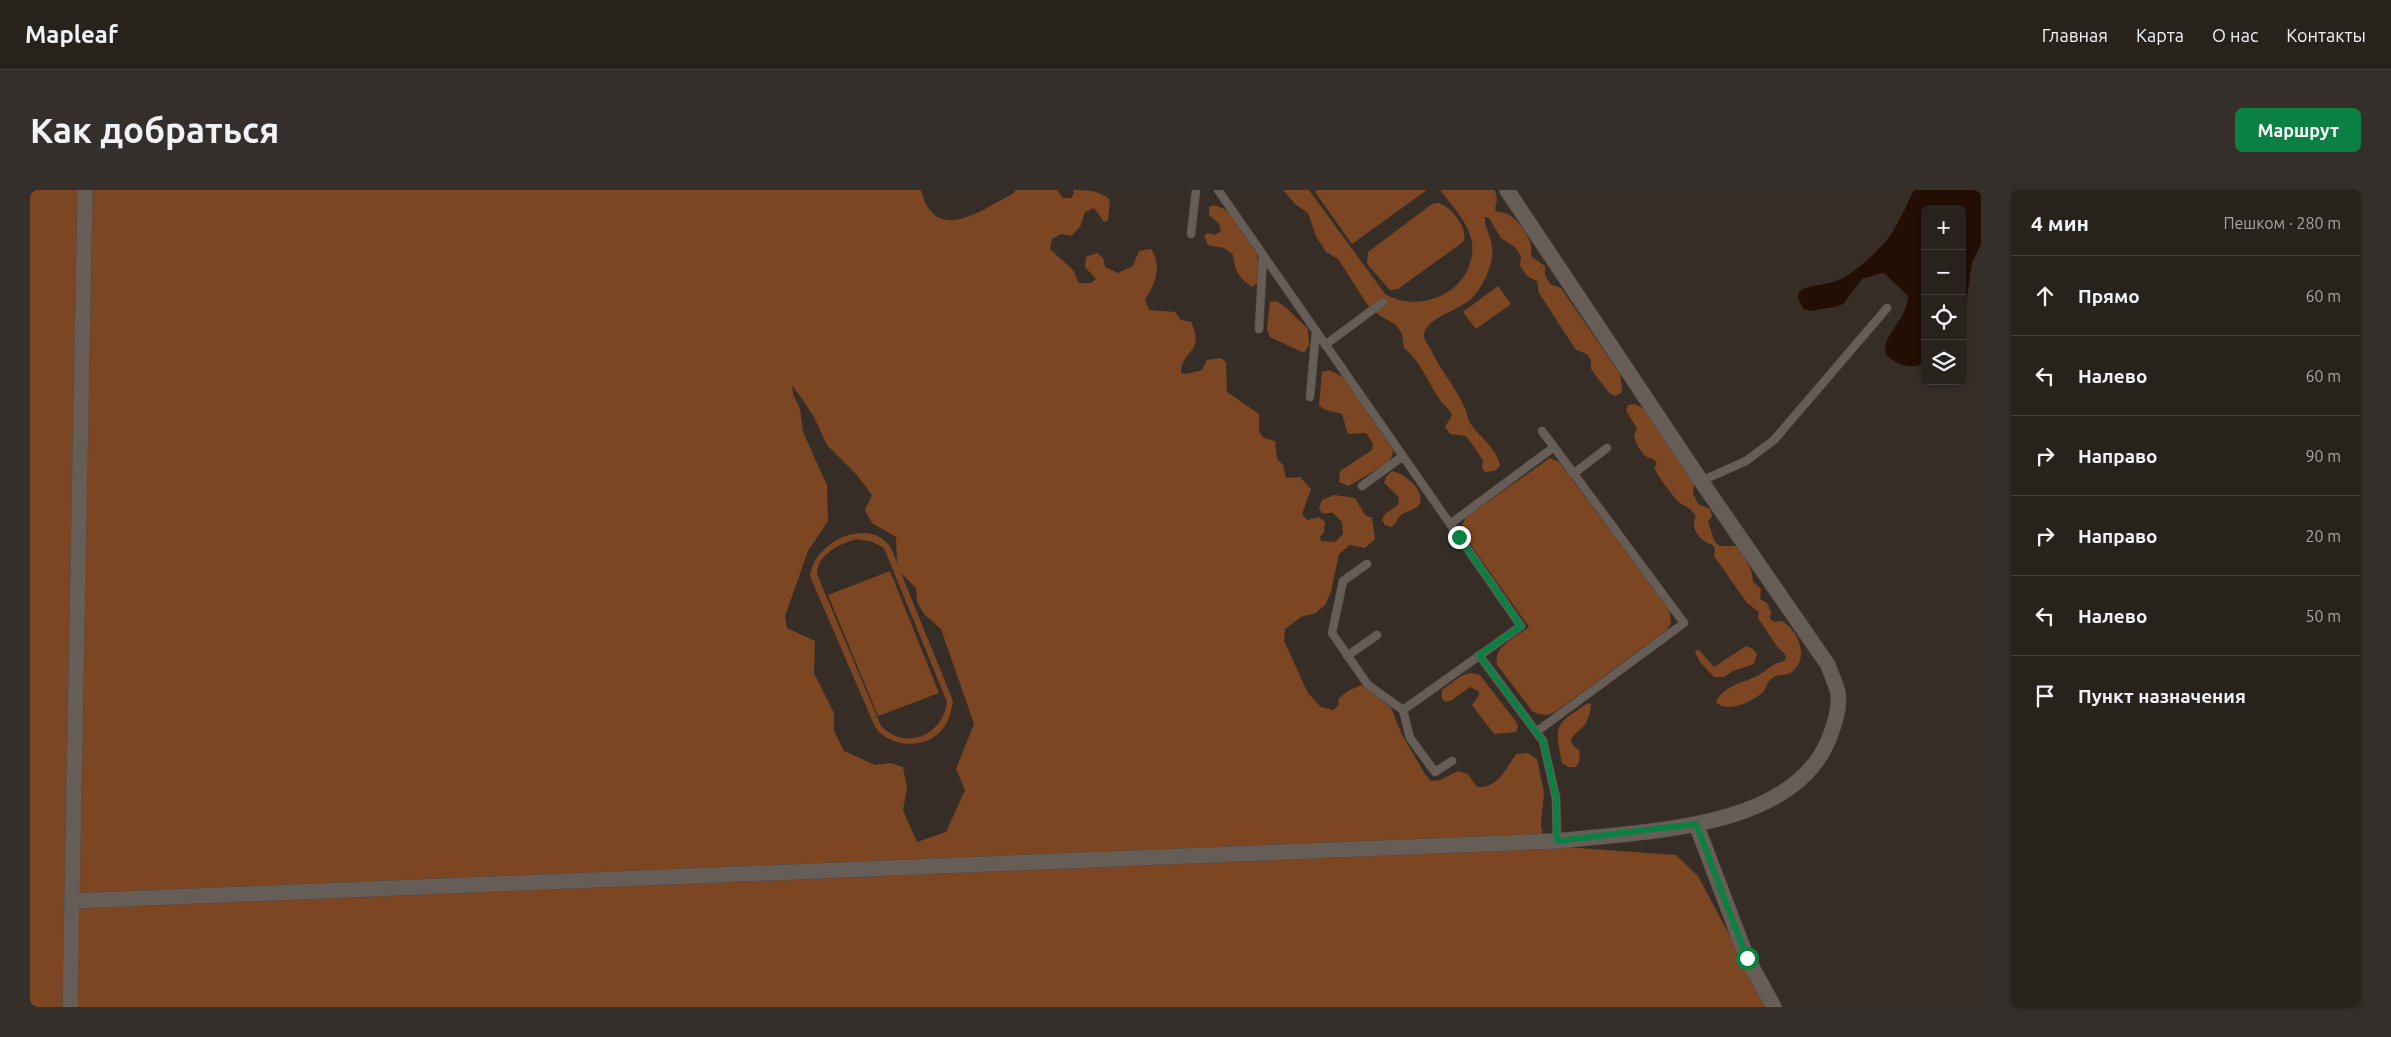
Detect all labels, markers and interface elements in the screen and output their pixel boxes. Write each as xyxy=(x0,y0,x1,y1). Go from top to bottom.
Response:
text: Mapleaf xyxy=(25,21,118,48)
text: Главная xyxy=(2042,25,2108,45)
text: Карта xyxy=(2136,25,2184,45)
text: О нас xyxy=(2212,25,2258,45)
text: Контакты xyxy=(2286,25,2366,45)
button: Маршрут xyxy=(2235,108,2361,152)
text: Как добраться xyxy=(30,110,279,150)
map controls xyxy=(1921,205,1966,385)
button: + xyxy=(1921,205,1966,250)
text: 4 мин xyxy=(2031,211,2089,235)
text: Пешком · 280 m xyxy=(2223,214,2341,232)
button: − xyxy=(1921,250,1966,295)
icon: ahead xyxy=(2031,282,2059,310)
text: Прямо xyxy=(2078,285,2140,307)
text: 60 m xyxy=(2305,287,2341,305)
button: locate xyxy=(1921,295,1966,340)
button: layers xyxy=(1921,340,1966,385)
icon: left xyxy=(2031,362,2059,390)
text: Налево xyxy=(2078,365,2147,387)
text: 60 m xyxy=(2305,367,2341,385)
icon: right xyxy=(2031,442,2059,470)
text: Направо xyxy=(2078,445,2158,467)
text: 90 m xyxy=(2305,447,2341,465)
icon: right xyxy=(2031,522,2059,550)
text: Направо xyxy=(2078,525,2158,547)
route end xyxy=(1448,526,1471,549)
text: 20 m xyxy=(2305,527,2341,545)
icon: left xyxy=(2031,602,2059,630)
text: Налево xyxy=(2078,605,2147,627)
text: 50 m xyxy=(2305,607,2341,625)
icon: arrive xyxy=(2031,682,2059,710)
text: Пункт назначения xyxy=(2078,685,2246,707)
route start xyxy=(1736,947,1759,970)

